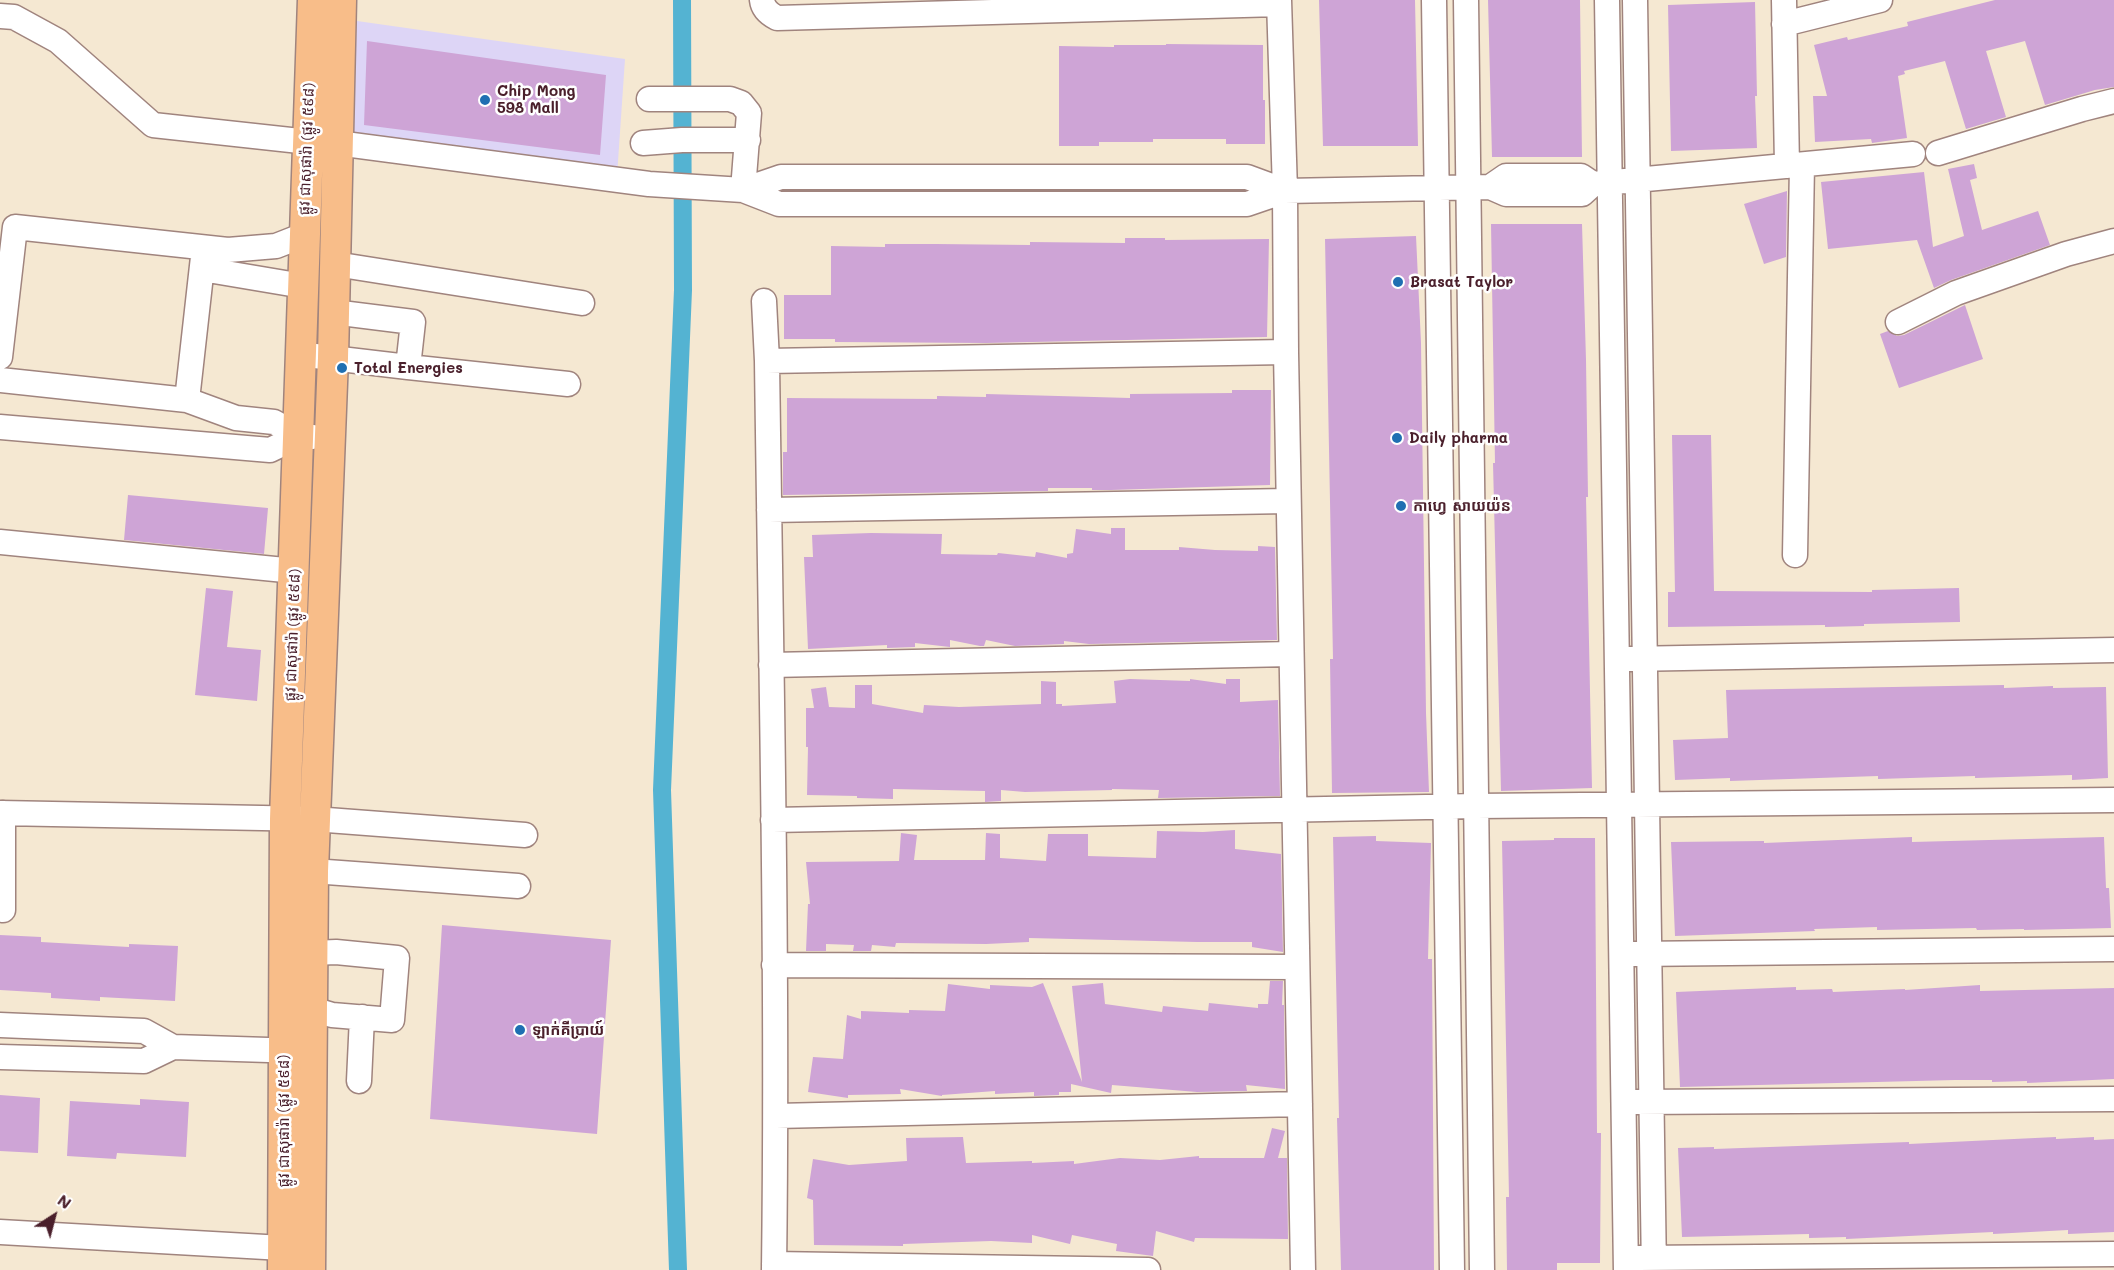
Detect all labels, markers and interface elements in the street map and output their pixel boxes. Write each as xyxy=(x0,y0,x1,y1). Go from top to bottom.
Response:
street label: ផ្លូវ ជាសុផារ៉ា (ផ្លូវ ៥៩៨) xyxy=(296,82,318,216)
place label: Chip Mong 598 Mall xyxy=(497,82,576,117)
marker: Chip Mong 598 Mall xyxy=(478,93,492,107)
place label: Brasat Taylor xyxy=(1410,273,1513,291)
marker: Brasat Taylor xyxy=(1391,275,1405,289)
place label: Total Energies xyxy=(354,359,463,377)
marker: Total Energies xyxy=(335,361,349,375)
place label: Daily pharma xyxy=(1409,429,1508,447)
marker: Daily pharma xyxy=(1390,431,1404,445)
place label: កាហ្វេ សាយយ៉ន xyxy=(1413,497,1511,515)
marker: កាហ្វេ សាយយ៉ន xyxy=(1394,499,1408,513)
street label: ផ្លូវ ជាសុផារ៉ា (ផ្លូវ ៥៩៨) xyxy=(282,568,304,702)
place label: ឡាក់គីប្រាយ៍ xyxy=(532,1021,604,1039)
marker: ឡាក់គីប្រាយ៍ xyxy=(513,1023,527,1037)
street label: ផ្លូវ ជាសុផារ៉ា (ផ្លូវ ៥៩៨) xyxy=(275,1055,293,1187)
north arrow xyxy=(24,1186,84,1246)
text: N xyxy=(54,1189,76,1213)

